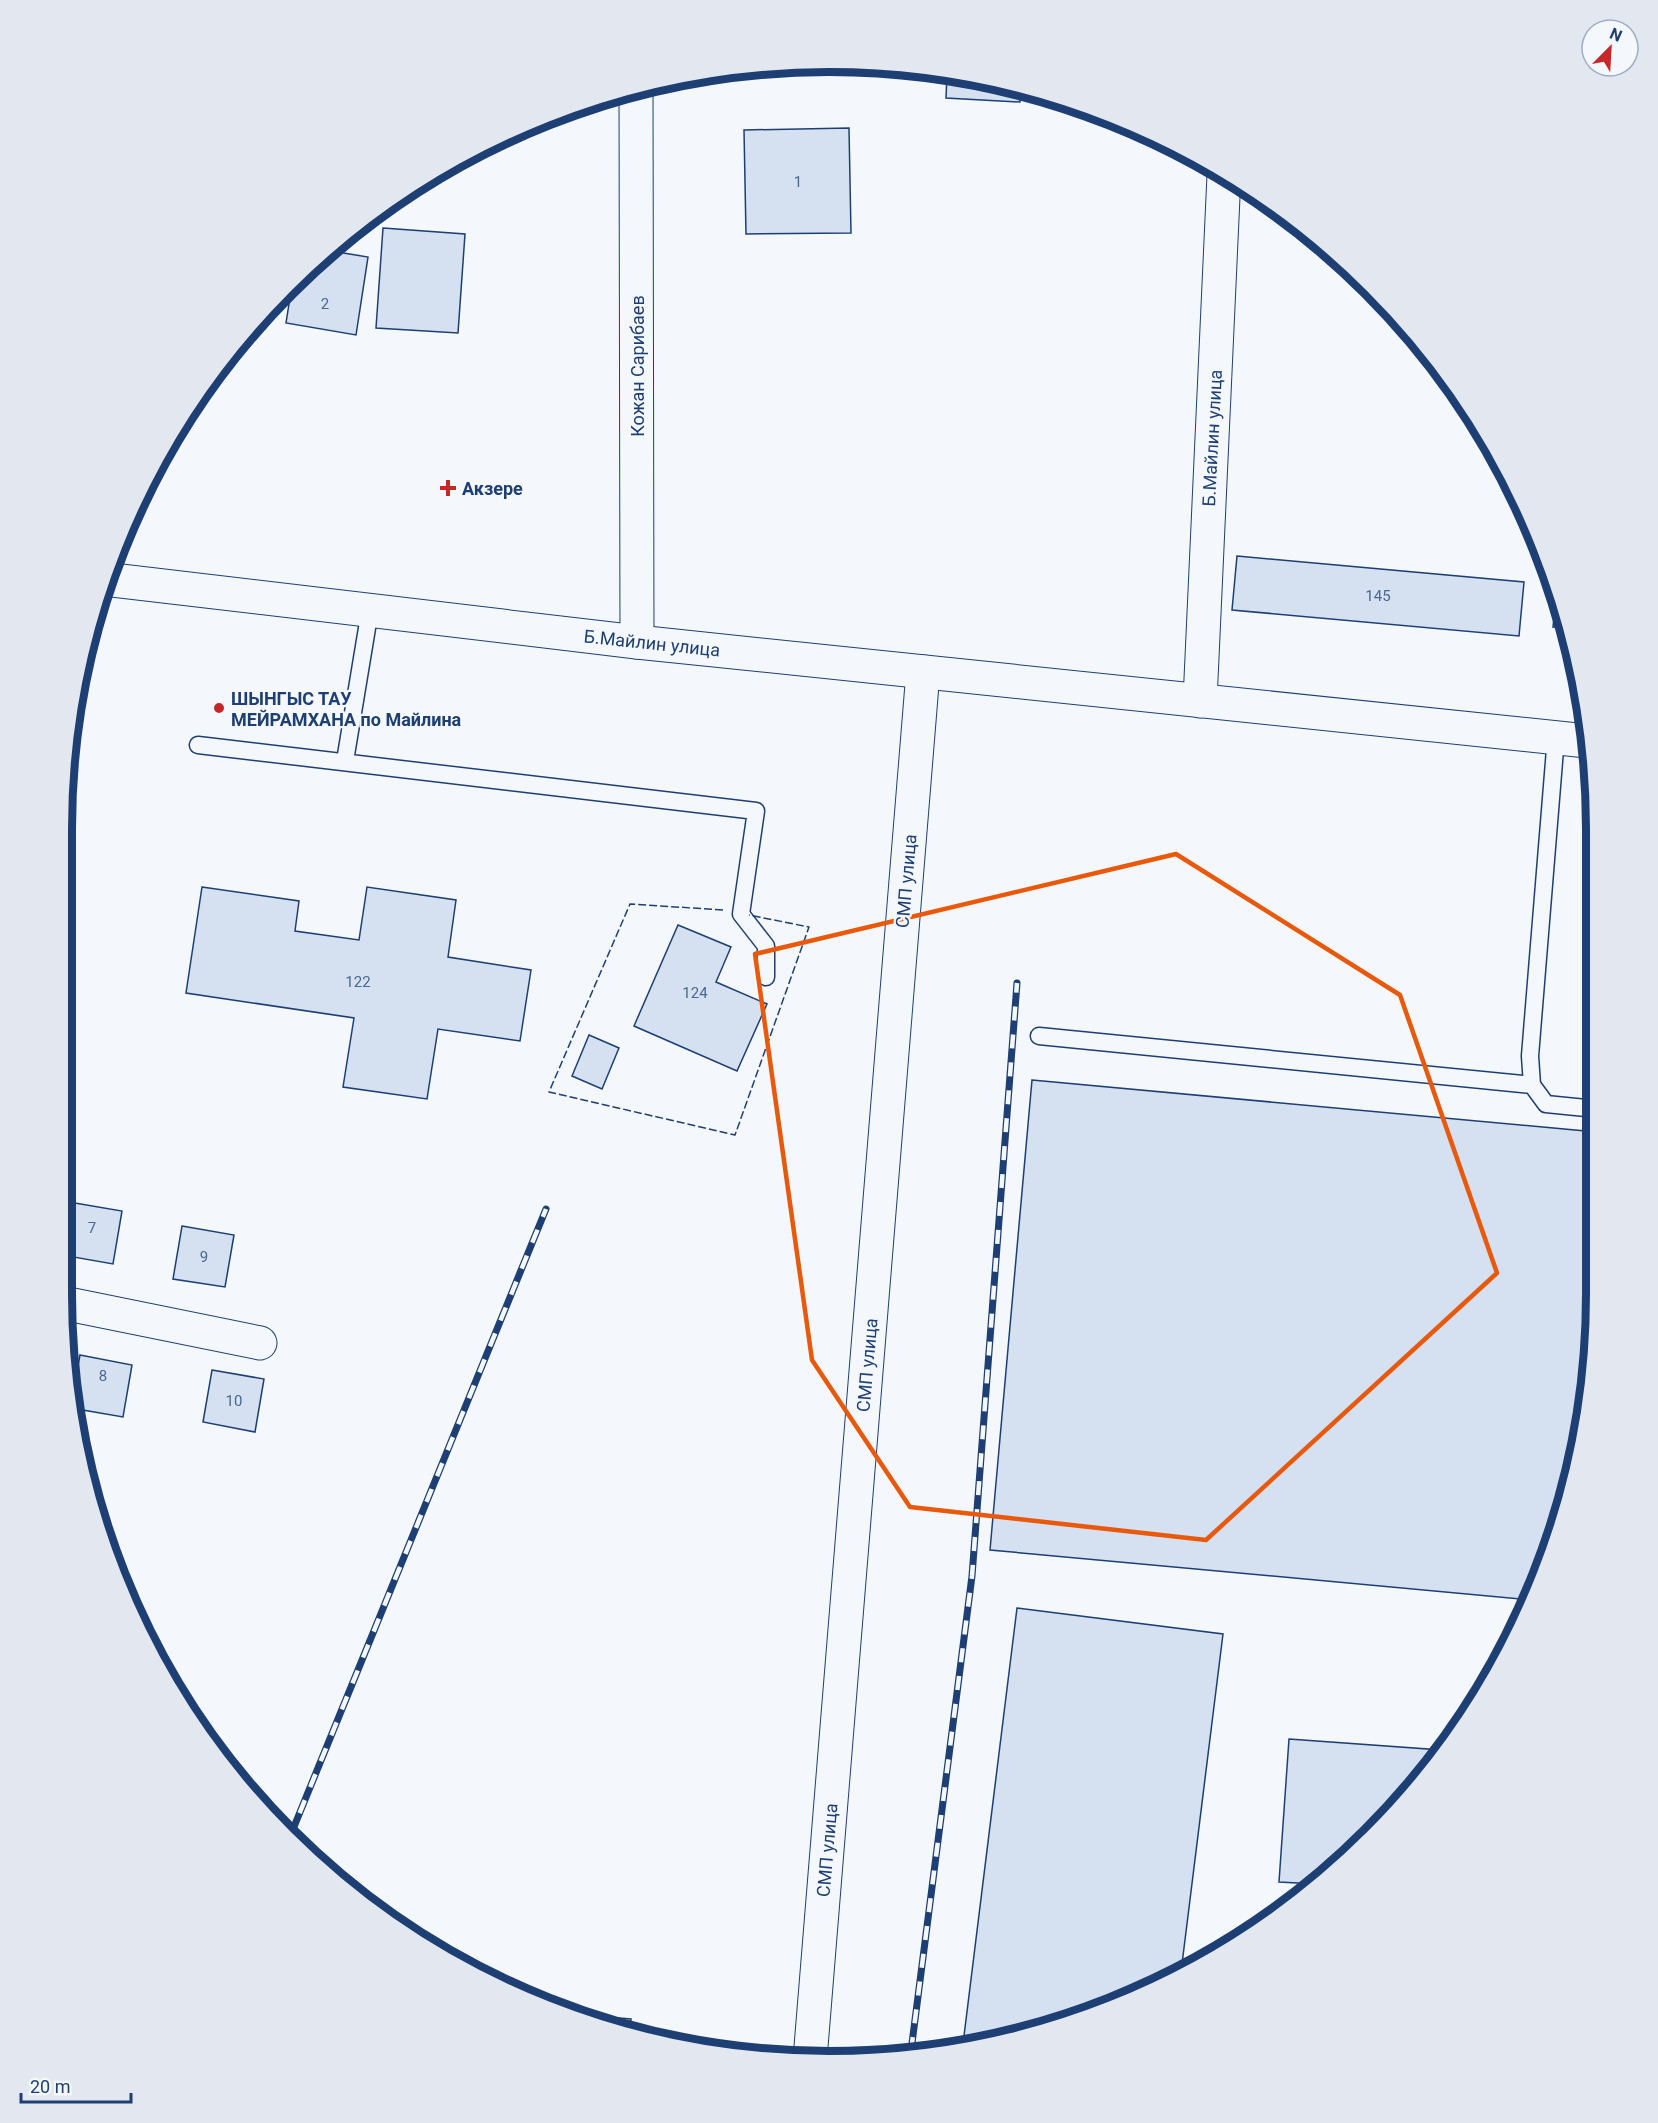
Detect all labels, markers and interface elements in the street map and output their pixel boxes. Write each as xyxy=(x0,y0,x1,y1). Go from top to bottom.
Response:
north arrow xyxy=(1580,18,1640,78)
text: N xyxy=(1607,24,1625,46)
house number: 1 xyxy=(794,173,802,191)
house number: 2 xyxy=(321,295,329,313)
street label: Кожан Сарибаев xyxy=(627,295,648,437)
street label: Б.Майлин улица xyxy=(1198,369,1226,507)
place label: Акзере xyxy=(462,478,523,499)
marker: Акзере xyxy=(439,479,457,497)
house number: 145 xyxy=(1365,587,1391,605)
street label: Б.Майлин улица xyxy=(583,625,721,661)
place label: ШЫНГЫС ТАУ МЕЙРАМХАНА по Майлина xyxy=(231,688,462,730)
marker: ШЫНГЫС ТАУ МЕЙРАМХАНА по Майлина xyxy=(212,701,226,715)
street label: СМП улица xyxy=(891,833,921,929)
house number: 122 xyxy=(345,973,371,991)
house number: 124 xyxy=(682,984,708,1002)
house number: 7 xyxy=(88,1219,96,1237)
house number: 9 xyxy=(200,1248,208,1266)
street label: СМП улица xyxy=(852,1317,882,1413)
house number: 8 xyxy=(99,1367,107,1385)
house number: 10 xyxy=(226,1392,242,1410)
street label: СМП улица xyxy=(812,1802,842,1898)
scale bar xyxy=(21,2066,130,2104)
text: 20 m xyxy=(30,2076,70,2097)

